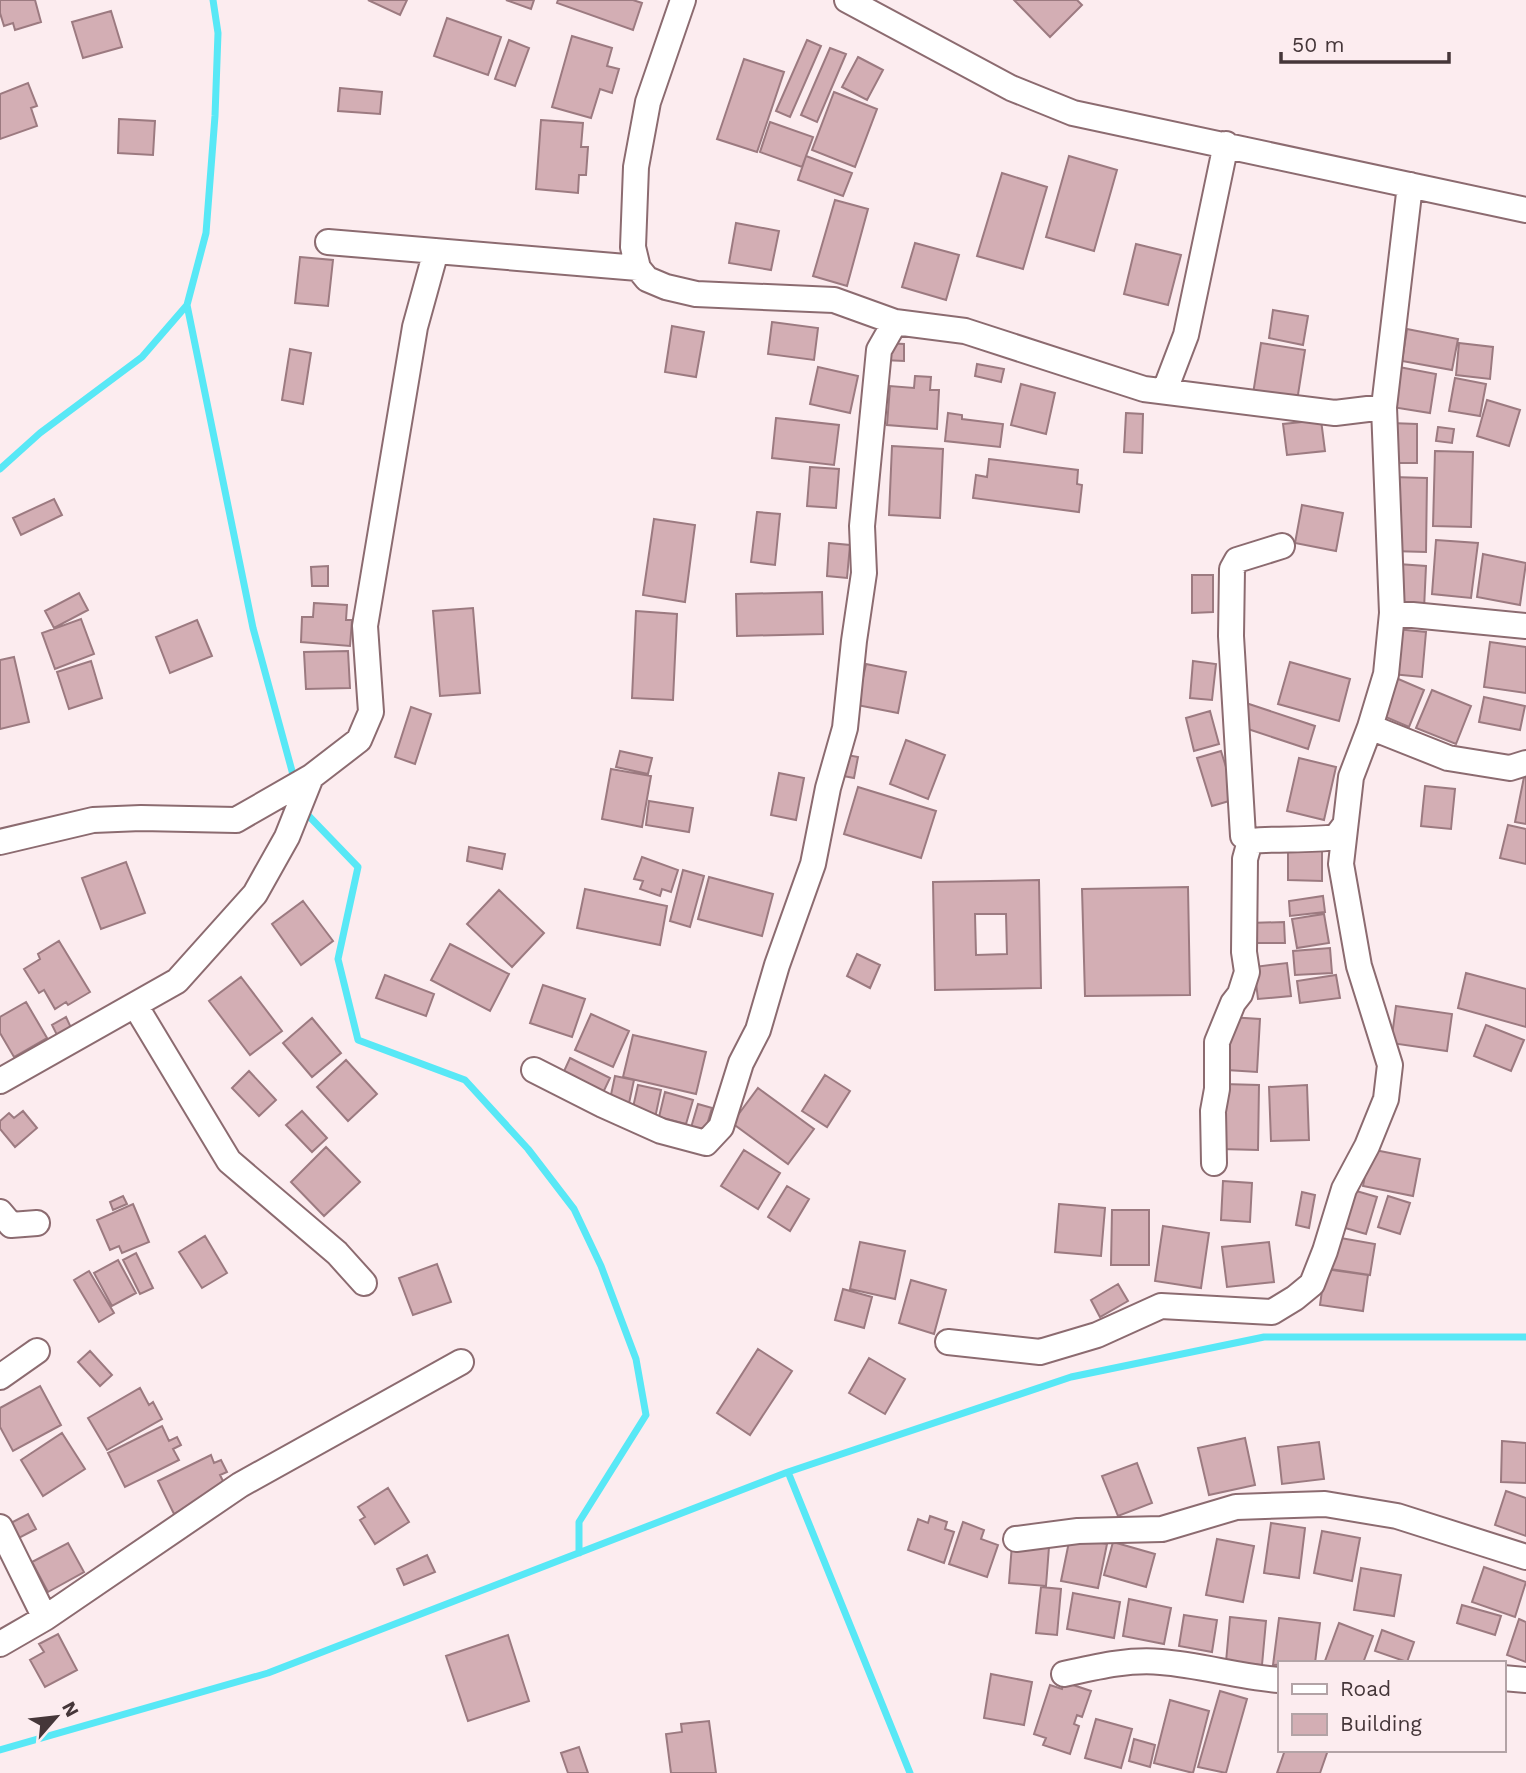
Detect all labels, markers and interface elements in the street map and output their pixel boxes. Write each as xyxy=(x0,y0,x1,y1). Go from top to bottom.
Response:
scale bar xyxy=(1281,21,1449,65)
text: 50 m xyxy=(1292,32,1344,57)
legend xyxy=(1278,1661,1505,1752)
text: Road xyxy=(1340,1676,1391,1701)
north arrow xyxy=(21,1682,91,1752)
text: N xyxy=(57,1698,84,1721)
text: Building xyxy=(1340,1711,1422,1736)

